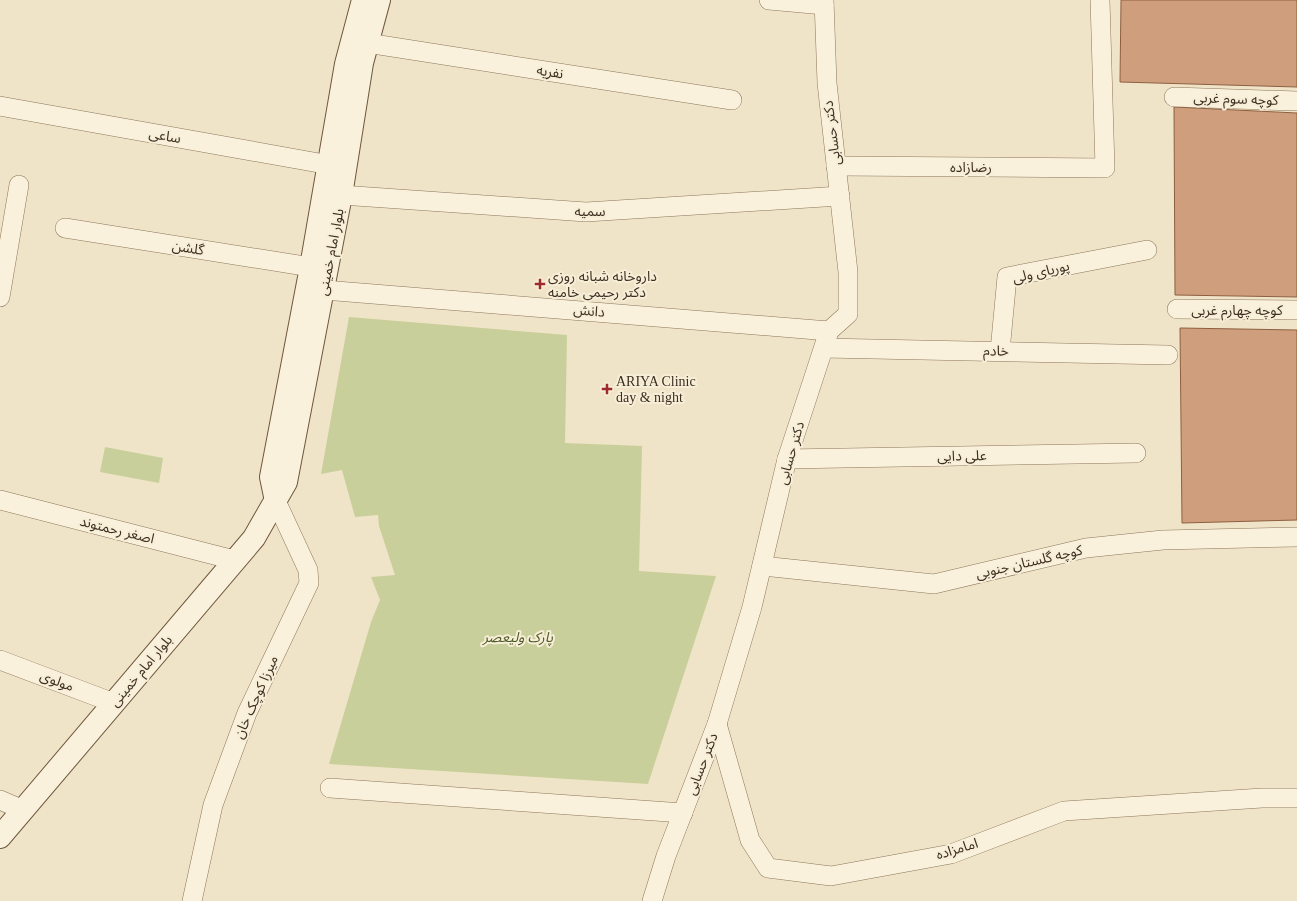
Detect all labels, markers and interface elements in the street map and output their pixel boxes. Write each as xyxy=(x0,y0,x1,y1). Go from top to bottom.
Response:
street label: نفریه xyxy=(535,62,565,83)
street label: کوچه سوم غربی xyxy=(1193,90,1279,111)
street label: دکتر حسابی xyxy=(821,99,844,166)
street label: ساعی xyxy=(148,126,182,147)
street label: رضازاده xyxy=(950,160,992,176)
street label: سمیه xyxy=(574,204,606,219)
street label: بلوار امام خمینی xyxy=(315,207,350,297)
street label: گلشن xyxy=(171,238,205,259)
street label: پوریای ولی xyxy=(1011,258,1071,288)
place label: داروخانه شبانه روزی دکتر رحیمی خامنه xyxy=(548,269,657,301)
marker: داروخانه شبانه روزی دکتر رحیمی خامنه xyxy=(535,279,545,289)
street label: دانش xyxy=(573,302,606,321)
street label: کوچه چهارم غربی xyxy=(1191,303,1283,321)
street label: خادم xyxy=(983,343,1009,362)
place label: ARIYA Clinic day & night xyxy=(616,374,696,405)
marker: ARIYA Clinic day & night xyxy=(601,383,613,395)
street label: دکتر حسابی xyxy=(775,419,808,487)
street label: علی دایی xyxy=(937,448,987,465)
street label: اصغر رحمتوند xyxy=(78,513,156,547)
street label: کوچه گلستان جنوبی xyxy=(974,542,1084,584)
park label: پارک ولیعصر xyxy=(482,630,554,647)
street label: بلوار امام خمینی xyxy=(107,632,178,712)
street label: میرزا کوچک خان xyxy=(231,653,283,742)
street label: مولوی xyxy=(38,668,76,695)
street label: دکتر حسابی xyxy=(683,731,722,797)
street label: امامزاده xyxy=(934,836,980,863)

